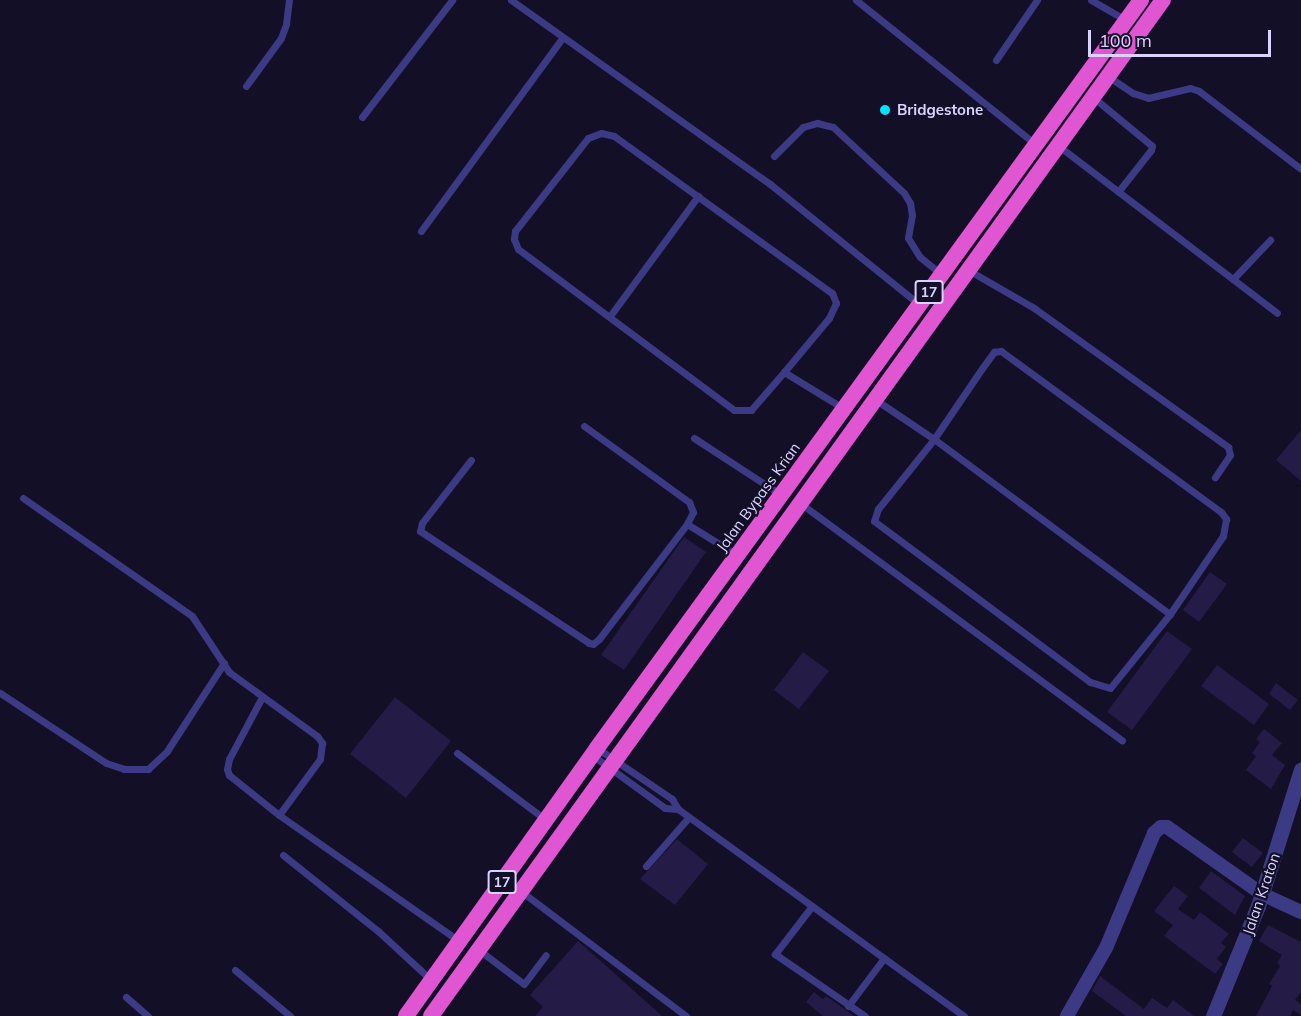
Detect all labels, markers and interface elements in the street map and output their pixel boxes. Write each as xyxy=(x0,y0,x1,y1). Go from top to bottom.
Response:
scale bar xyxy=(1091,18,1274,56)
text: 100 m xyxy=(1099,29,1152,52)
place label: Bridgestone xyxy=(897,101,983,119)
marker: Bridgestone xyxy=(878,103,892,117)
road number: 17 xyxy=(914,281,944,303)
street label: Jalan Bypass Krian xyxy=(712,439,804,555)
street label: Jalan Kraton xyxy=(1239,851,1283,937)
road number: 17 xyxy=(487,871,517,893)

